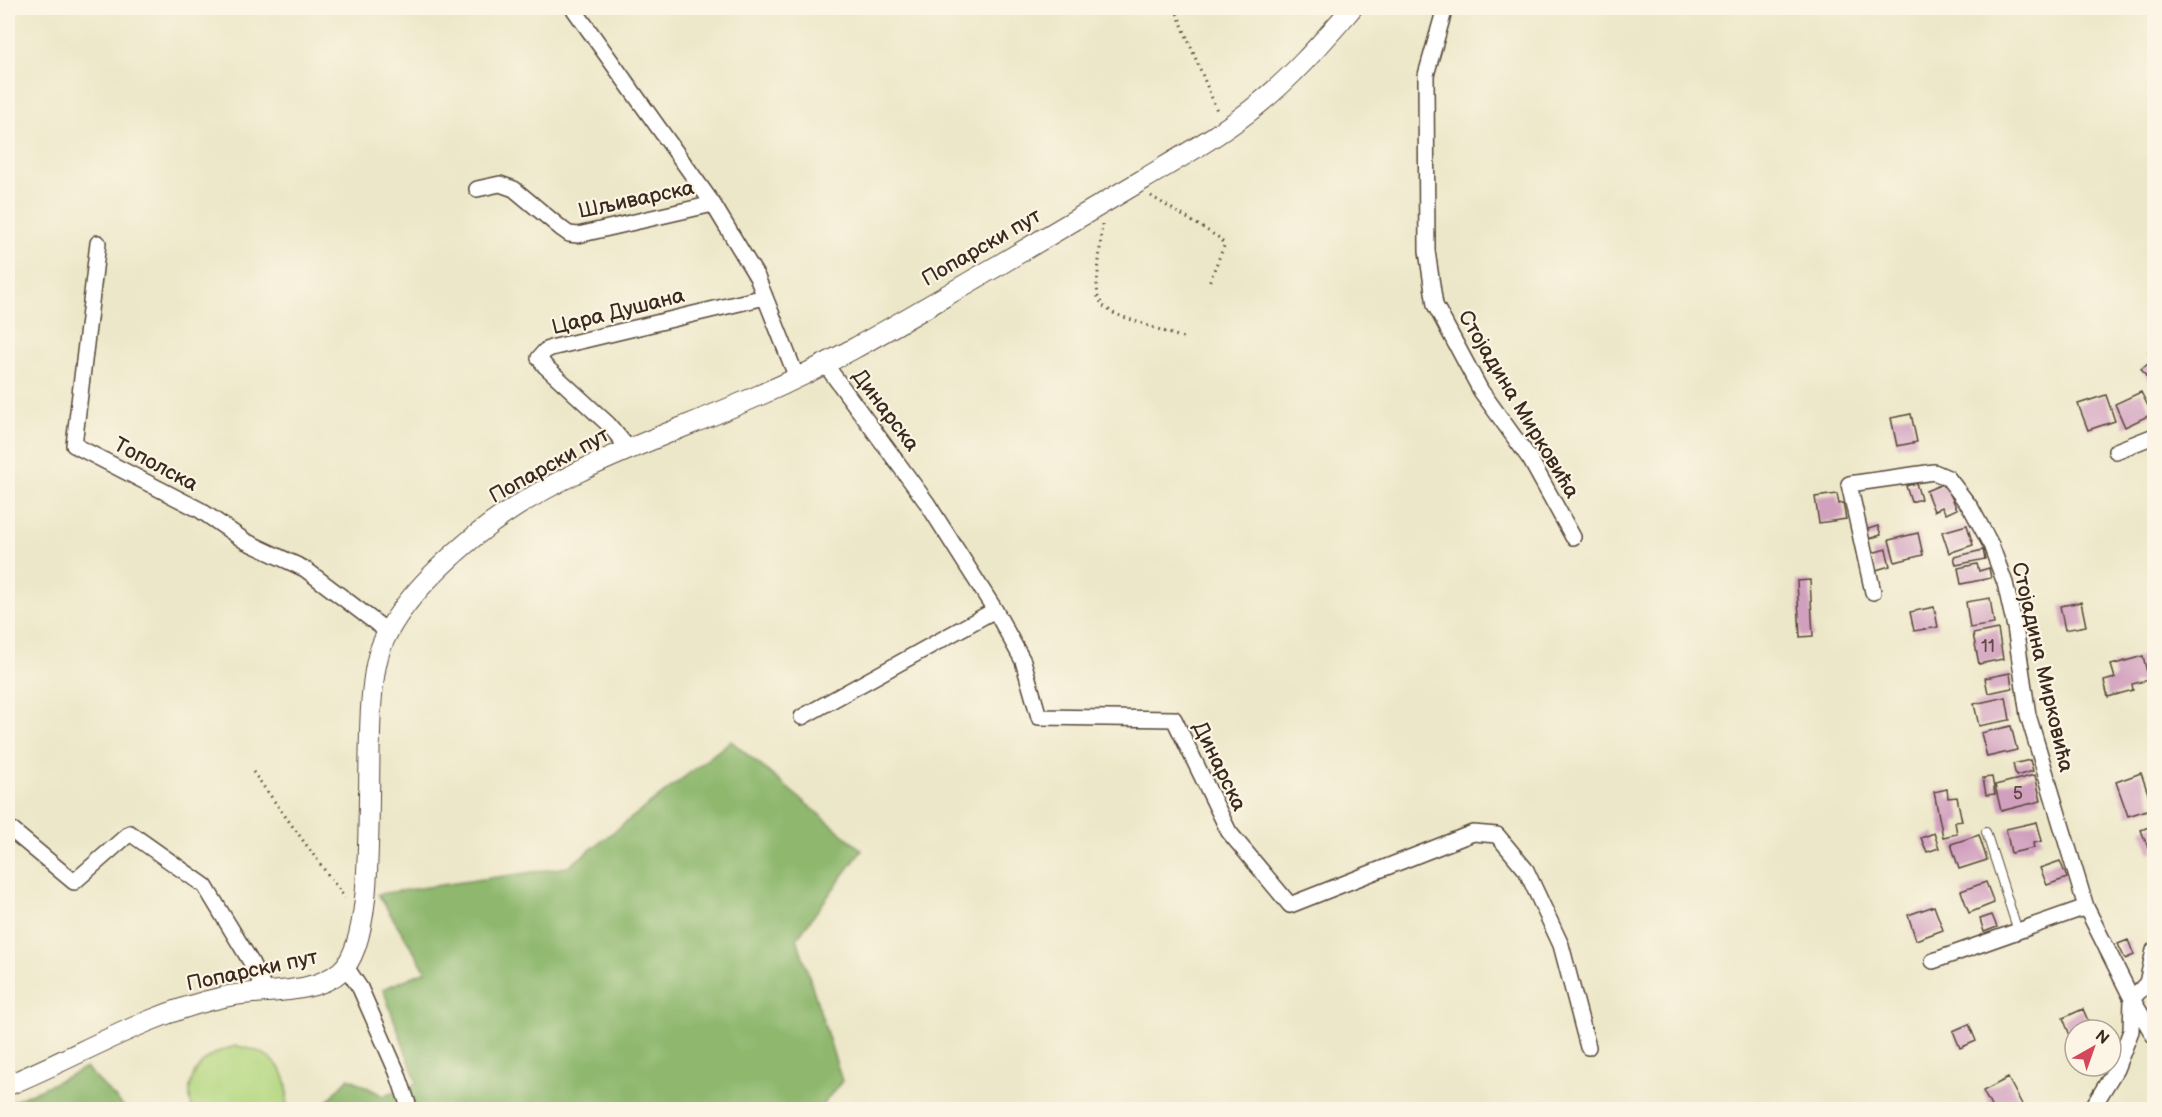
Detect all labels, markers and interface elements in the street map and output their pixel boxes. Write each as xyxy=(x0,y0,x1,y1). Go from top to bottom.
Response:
street label: Шљиварска xyxy=(576,175,697,224)
street label: Попарски пут xyxy=(917,203,1046,292)
street label: Цара Душана xyxy=(549,283,688,340)
street label: Стојадина Мирковића xyxy=(1453,306,1585,503)
street label: Динарска xyxy=(847,364,925,457)
street label: Попарски пут xyxy=(485,422,614,509)
street label: Тополска xyxy=(109,432,203,497)
street label: Стојадина Мирковића xyxy=(2006,560,2079,775)
house number: 11 xyxy=(1981,636,1995,657)
street label: Динарска xyxy=(1187,717,1252,815)
house number: 5 xyxy=(2013,783,2023,804)
street label: Попарски пут xyxy=(184,944,320,997)
north arrow xyxy=(2063,1018,2123,1078)
text: N xyxy=(2091,1027,2112,1049)

